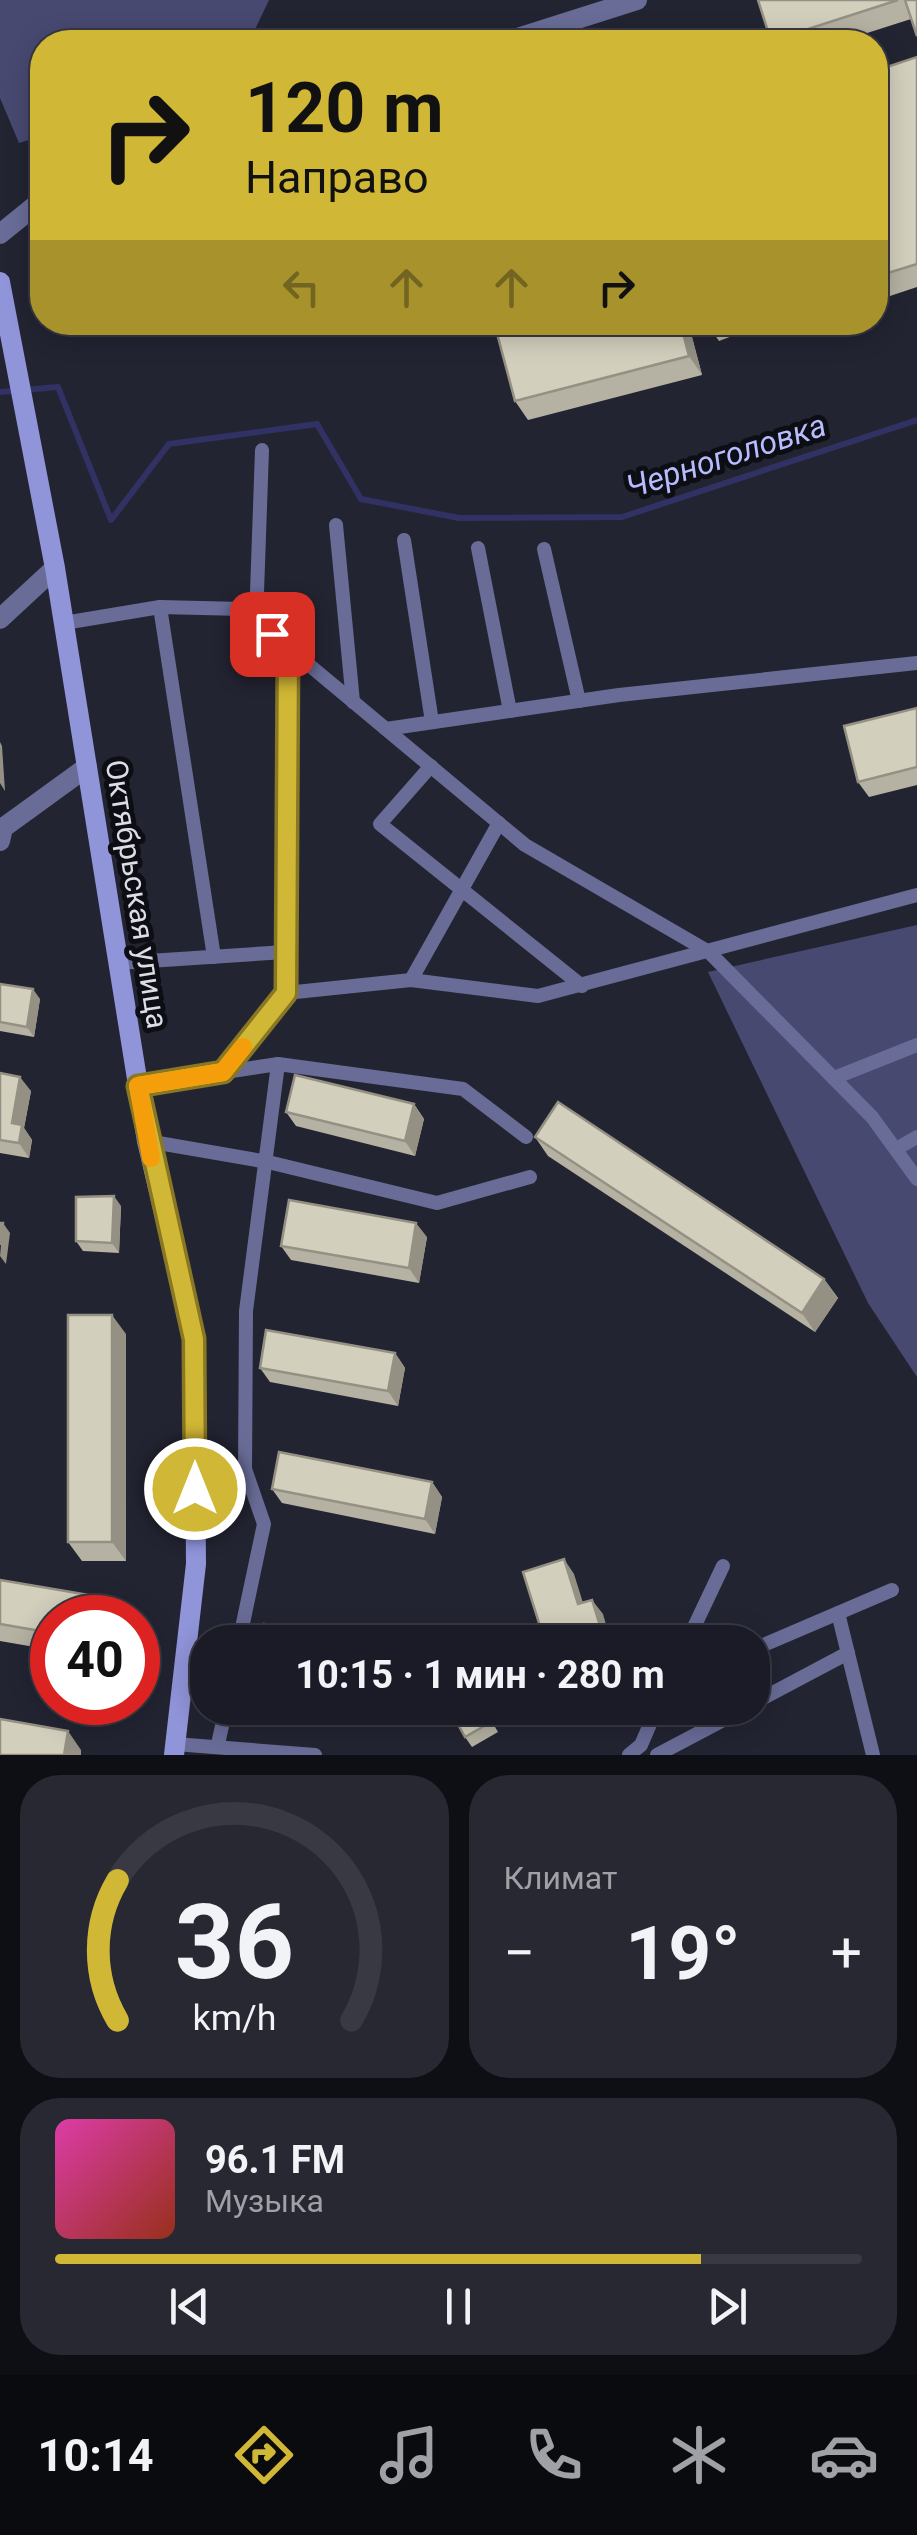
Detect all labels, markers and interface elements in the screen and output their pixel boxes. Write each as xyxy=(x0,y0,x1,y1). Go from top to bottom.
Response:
text: 120 m xyxy=(245,67,444,149)
icon: right xyxy=(80,70,210,200)
text: Направо xyxy=(245,151,429,204)
icon: left xyxy=(274,260,329,315)
icon: ahead xyxy=(379,260,434,315)
icon: ahead xyxy=(484,260,539,315)
icon: right xyxy=(589,260,644,315)
water label: Черноголовка xyxy=(621,406,831,506)
pin xyxy=(230,592,315,677)
icon: arrive xyxy=(245,607,300,662)
street label: Октябрьская улица xyxy=(98,757,176,1031)
position arrow xyxy=(143,1437,247,1541)
speed limit sign: 40 xyxy=(30,1595,160,1725)
text: 10:15 · 1 мин · 280 m xyxy=(295,1653,665,1697)
text: Климат xyxy=(504,1859,617,1897)
text: 36 xyxy=(175,1882,294,2003)
text: 19° xyxy=(625,1909,741,1997)
text: − xyxy=(504,1921,535,1985)
text: + xyxy=(831,1921,862,1985)
text: km/h xyxy=(192,1997,276,2039)
text: 96.1 FM xyxy=(205,2138,345,2182)
text: Музыка xyxy=(205,2182,324,2220)
icon: previous xyxy=(162,2279,217,2334)
icon: pause xyxy=(431,2279,486,2334)
icon: next xyxy=(700,2279,755,2334)
icon: directions xyxy=(229,2420,299,2490)
icon: music xyxy=(374,2420,444,2490)
icon: phone xyxy=(519,2420,589,2490)
icon: climate xyxy=(664,2420,734,2490)
icon: car xyxy=(809,2420,879,2490)
text: 10:14 xyxy=(38,2429,154,2482)

